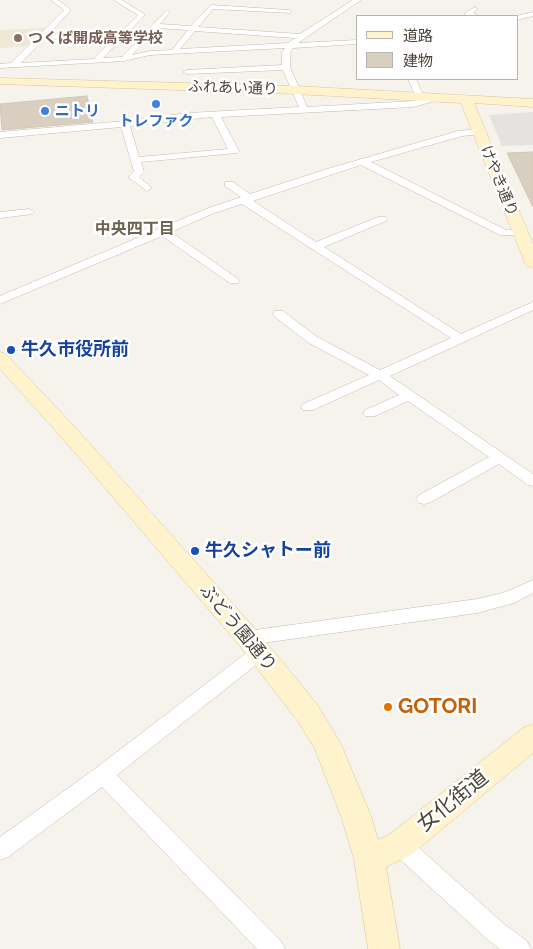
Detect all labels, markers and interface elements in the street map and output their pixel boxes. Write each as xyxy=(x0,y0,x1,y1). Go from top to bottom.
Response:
legend xyxy=(356,15,518,80)
text: 道路 xyxy=(403,27,433,45)
place label: つくば開成高等学校 xyxy=(28,29,163,47)
marker: つくば開成高等学校 xyxy=(12,32,24,44)
text: 建物 xyxy=(403,52,433,70)
street label: ふれあい通り xyxy=(188,77,278,99)
marker: トレファク xyxy=(150,98,162,110)
place label: ニトリ xyxy=(55,102,100,120)
marker: ニトリ xyxy=(39,105,51,117)
place label: トレファク xyxy=(119,112,193,130)
street label: けやき通り xyxy=(477,143,521,219)
district label: 中央四丁目 xyxy=(95,219,175,239)
place label: 牛久市役所前 xyxy=(21,339,129,361)
marker: 牛久市役所前 xyxy=(5,344,17,356)
place label: 牛久シャトー前 xyxy=(205,540,331,562)
marker: 牛久シャトー前 xyxy=(189,545,201,557)
street label: ぶどう園通り xyxy=(195,580,281,676)
place label: GOTORI xyxy=(398,694,477,720)
marker: GOTORI xyxy=(382,701,394,713)
street label: 女化街道 xyxy=(412,765,494,837)

